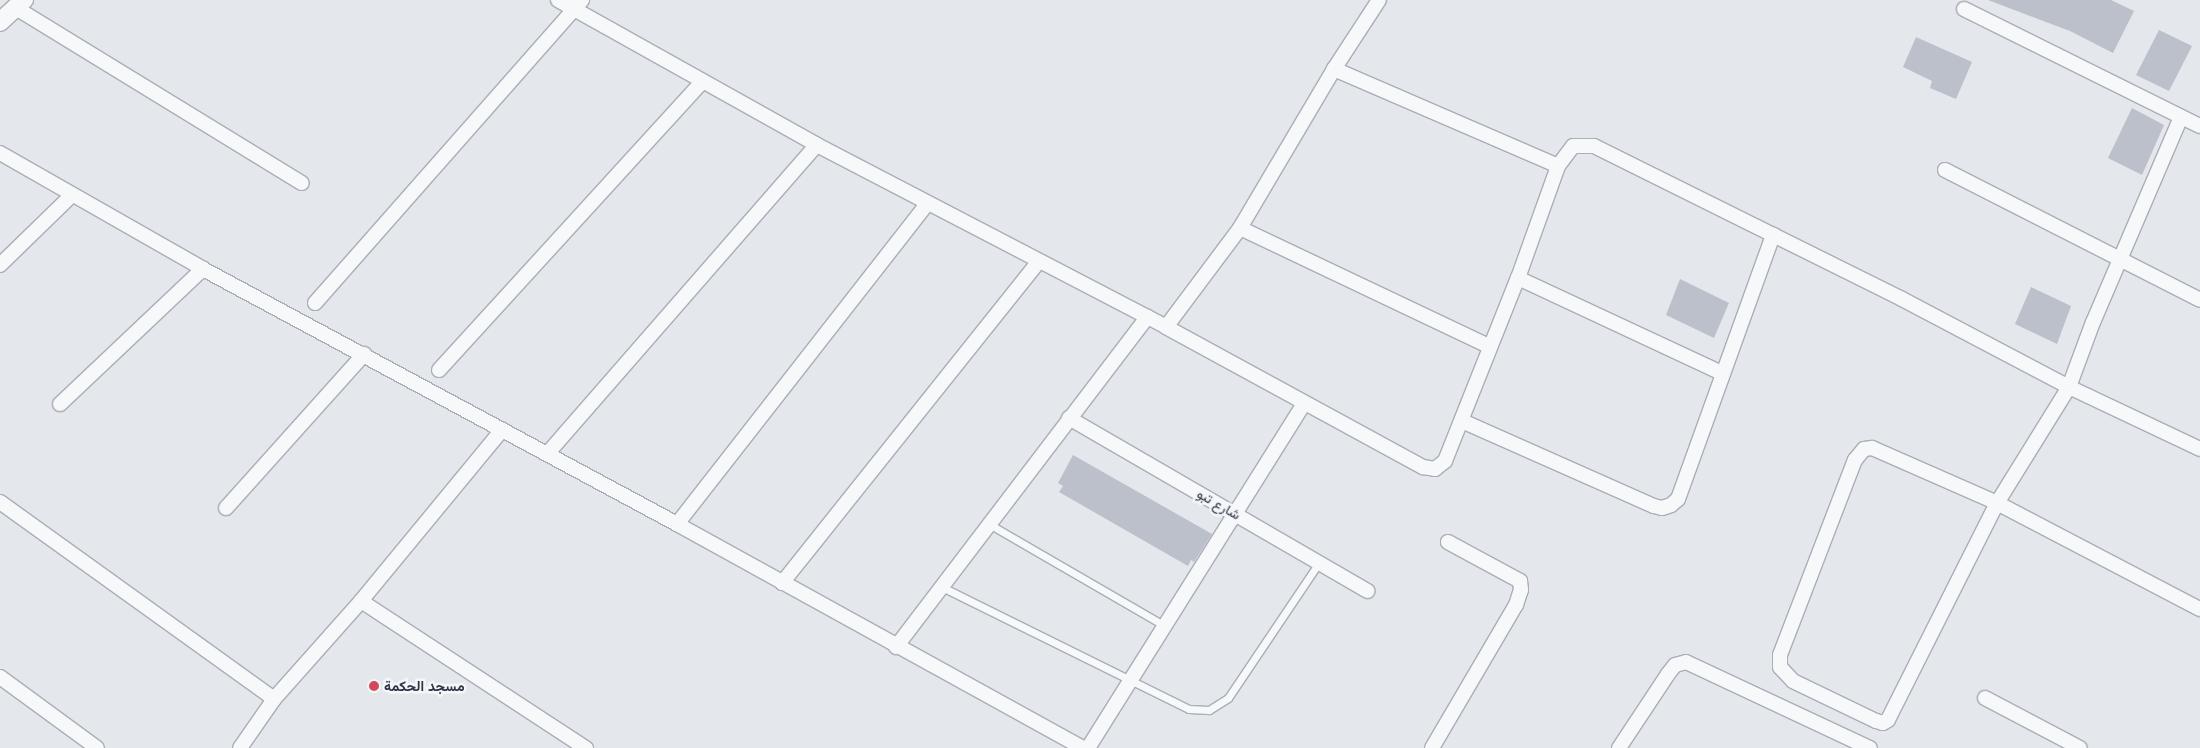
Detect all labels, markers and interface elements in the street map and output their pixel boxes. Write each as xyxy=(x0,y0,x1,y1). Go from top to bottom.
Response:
street label: شارع تبو xyxy=(1194,485,1244,523)
place label: مسجد الحكمة xyxy=(384,678,465,694)
marker: مسجد الحكمة xyxy=(368,680,380,692)

